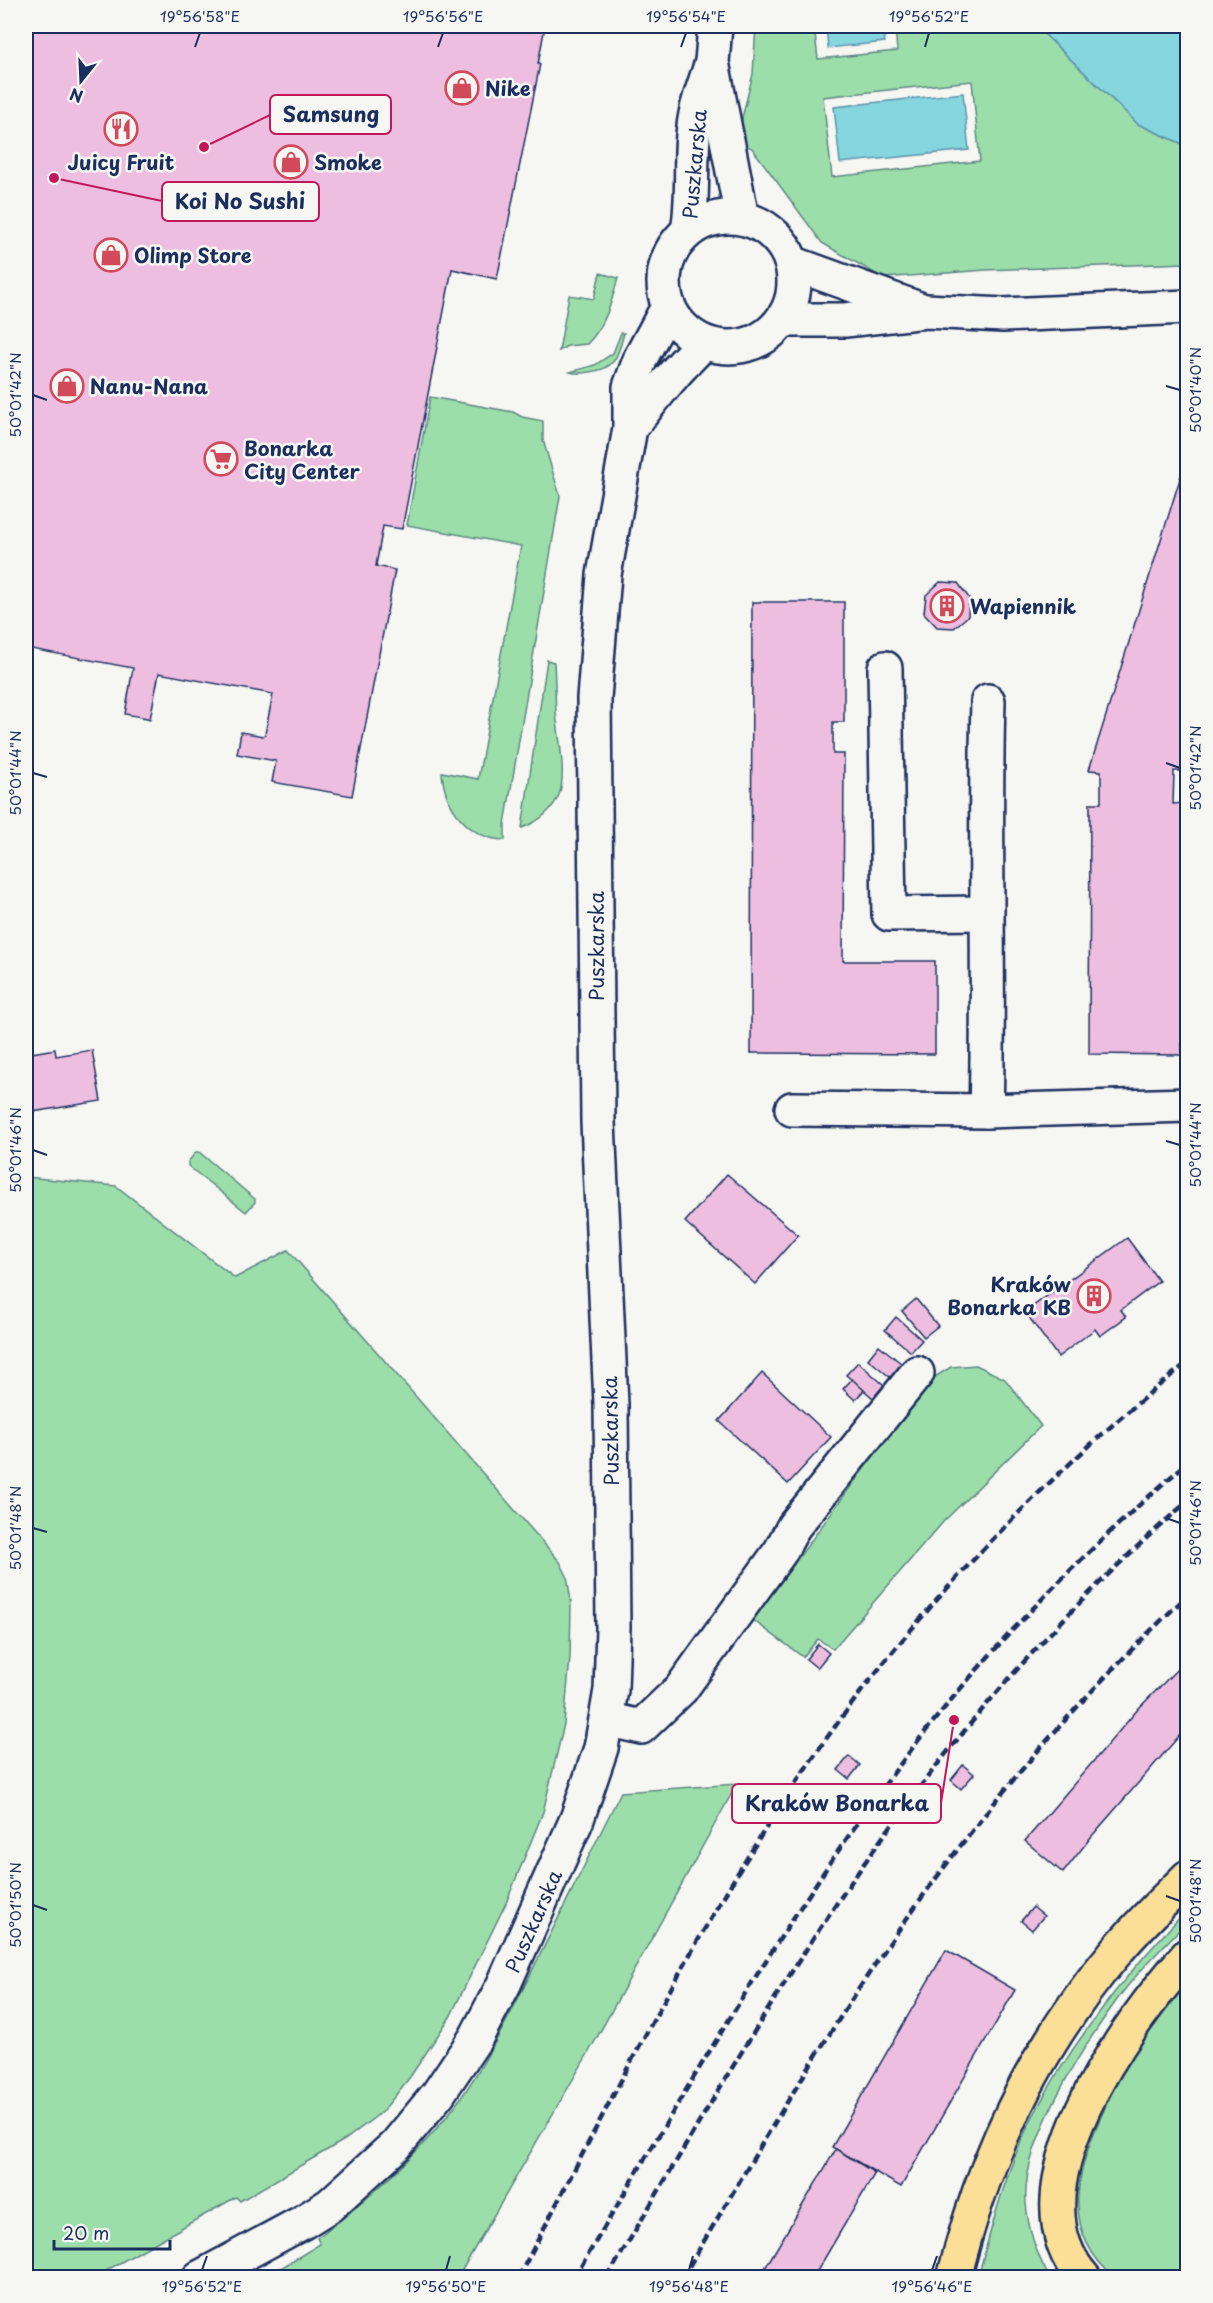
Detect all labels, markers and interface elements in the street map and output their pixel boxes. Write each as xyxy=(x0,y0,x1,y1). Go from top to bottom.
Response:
text: 19°56'58"E xyxy=(160,4,240,27)
text: 19°56'56"E xyxy=(403,4,483,27)
text: 19°56'54"E xyxy=(646,4,726,27)
text: 19°56'52"E xyxy=(889,4,969,27)
north arrow xyxy=(51,51,111,111)
shop icon: Nike xyxy=(444,70,480,106)
place label: Nike xyxy=(485,73,531,103)
text: N xyxy=(66,83,86,110)
callout: Samsung xyxy=(270,95,391,134)
text: Samsung xyxy=(283,97,379,129)
street label: Puszkarska xyxy=(674,107,714,220)
restaurant icon: Juicy Fruit xyxy=(103,111,139,147)
shop icon: Smoke xyxy=(273,144,309,180)
place label: Juicy Fruit xyxy=(68,147,175,177)
place label: Smoke xyxy=(314,147,382,177)
callout: Koi No Sushi xyxy=(162,182,319,221)
text: Koi No Sushi xyxy=(175,184,305,216)
shop icon: Olimp Store xyxy=(93,237,129,273)
place label: Olimp Store xyxy=(134,240,252,270)
text: 50°01'40"N xyxy=(1183,347,1206,433)
text: 50°01'42"N xyxy=(3,352,26,438)
shop icon: Nanu-Nana xyxy=(49,368,85,404)
place label: Nanu-Nana xyxy=(90,371,208,401)
place label: Bonarka City Center xyxy=(244,433,360,486)
supermarket icon: Bonarka City Center xyxy=(203,441,239,477)
building icon: Wapiennik xyxy=(929,588,965,624)
place label: Wapiennik xyxy=(970,591,1077,621)
text: 50°01'42"N xyxy=(1183,725,1206,811)
text: 50°01'44"N xyxy=(3,730,26,816)
street label: Puszkarska xyxy=(581,891,611,1001)
text: 50°01'44"N xyxy=(1183,1102,1206,1188)
text: 50°01'46"N xyxy=(3,1107,26,1193)
place label: Kraków Bonarka KB xyxy=(947,1269,1072,1322)
building icon: Kraków Bonarka KB xyxy=(1076,1278,1112,1314)
street label: Puszkarska xyxy=(594,1375,626,1486)
text: 50°01'46"N xyxy=(1183,1480,1206,1566)
text: 50°01'48"N xyxy=(3,1486,26,1570)
callout: Kraków Bonarka xyxy=(732,1784,941,1823)
text: Kraków Bonarka xyxy=(745,1786,929,1818)
text: 50°01'48"N xyxy=(1183,1859,1206,1943)
text: 50°01'50"N xyxy=(3,1862,26,1948)
street label: Puszkarska xyxy=(497,1864,569,1977)
scale bar xyxy=(54,2213,170,2251)
text: 20 m xyxy=(63,2219,109,2246)
text: 19°56'52"E xyxy=(162,2274,242,2297)
text: 19°56'50"E xyxy=(405,2274,487,2297)
text: 19°56'48"E xyxy=(649,2274,729,2297)
text: 19°56'46"E xyxy=(892,2274,972,2297)

